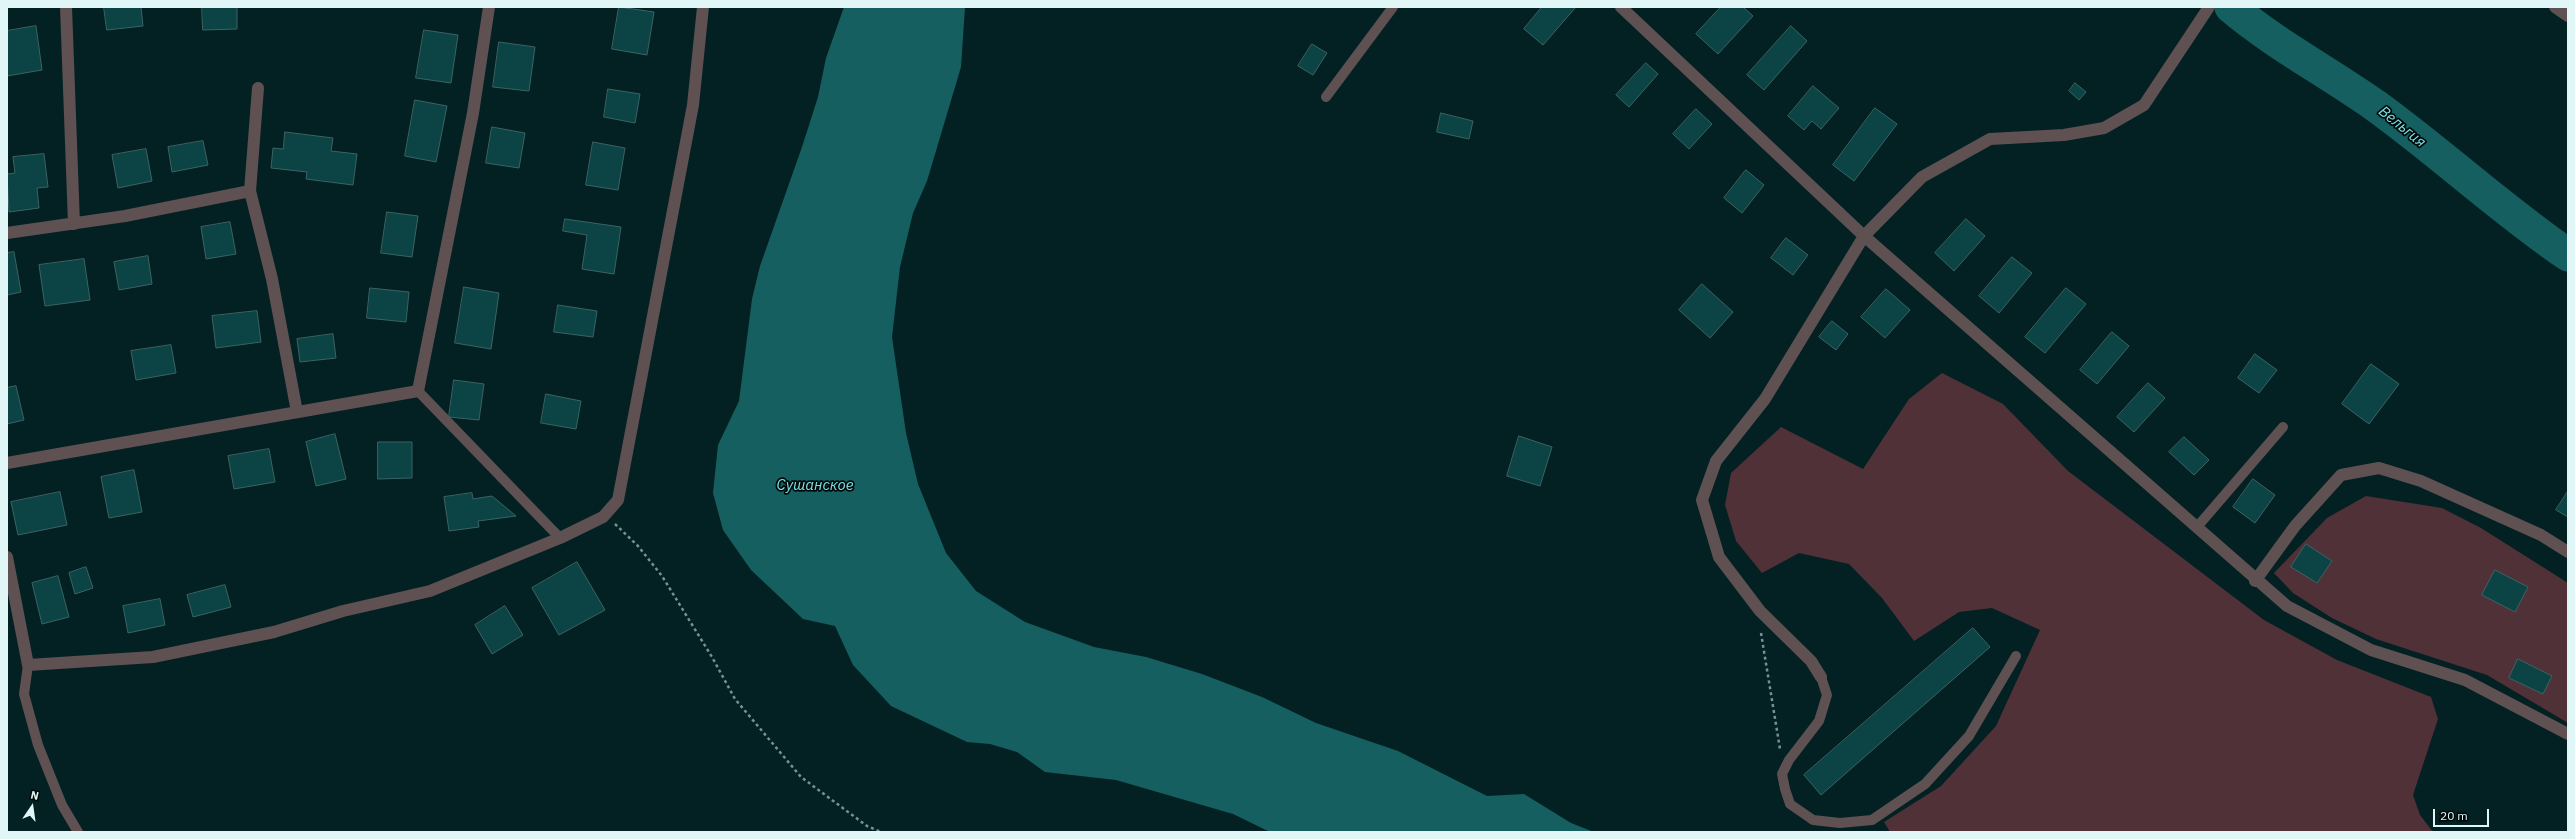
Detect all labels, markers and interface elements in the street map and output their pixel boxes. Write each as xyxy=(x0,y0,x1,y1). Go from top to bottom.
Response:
water label: Вельгия xyxy=(2375,103,2429,151)
water label: Сушанское xyxy=(777,477,853,495)
north arrow xyxy=(12,787,52,827)
text: N xyxy=(29,788,40,803)
scale bar xyxy=(2435,801,2491,827)
text: 20 m xyxy=(2440,808,2468,823)

